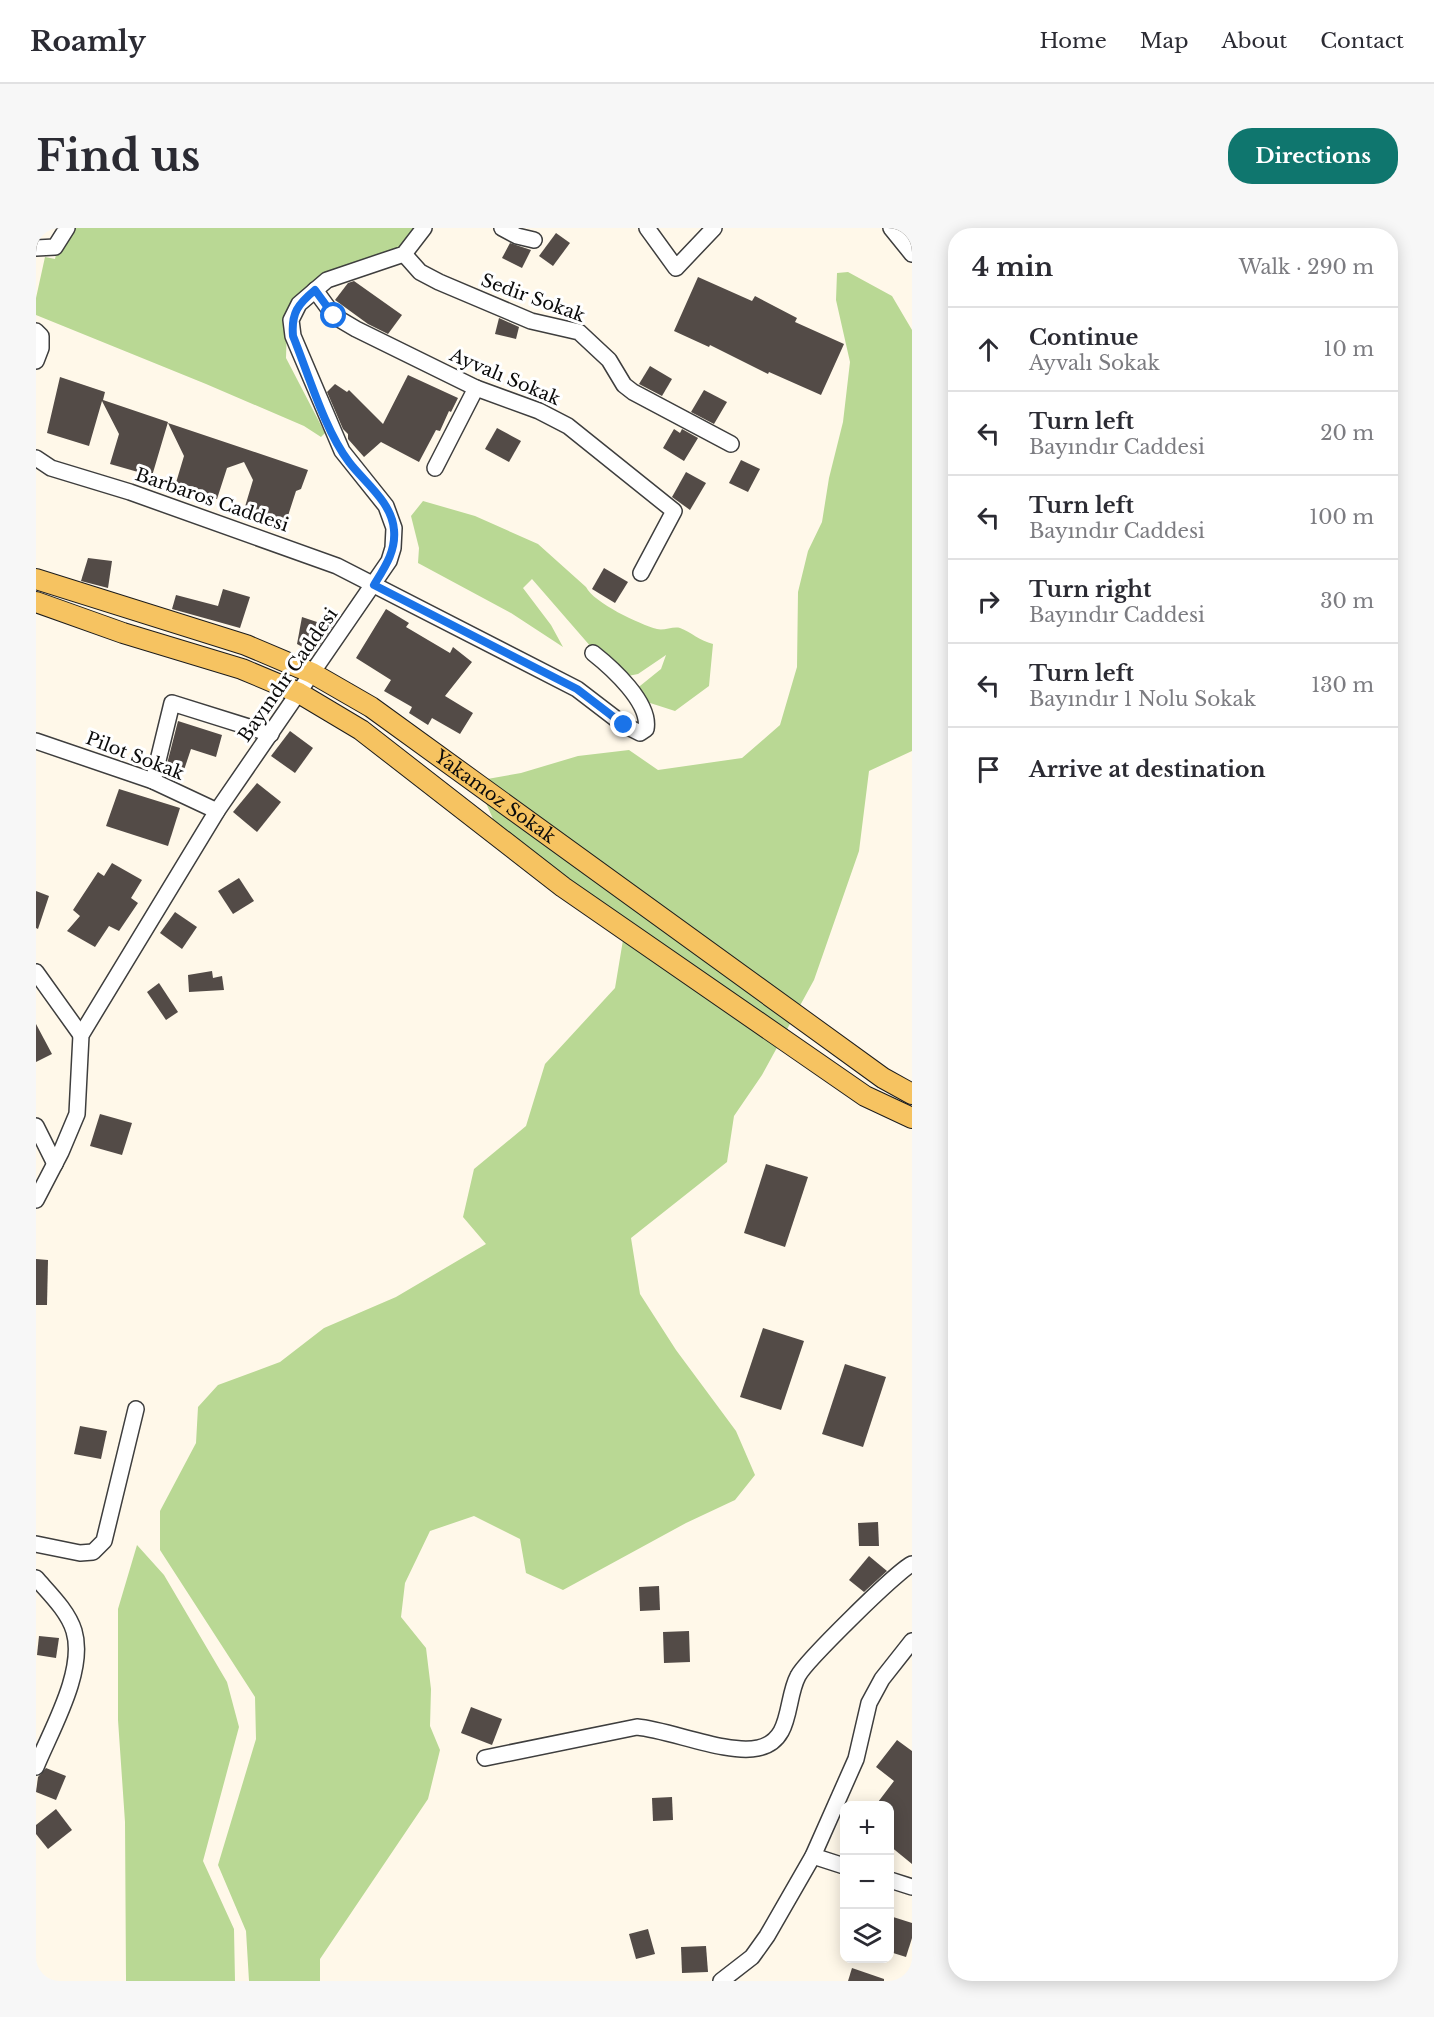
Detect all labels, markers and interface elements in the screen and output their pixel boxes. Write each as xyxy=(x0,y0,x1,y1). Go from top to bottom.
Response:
text: Roamly xyxy=(30,24,146,59)
text: Home xyxy=(1040,28,1107,54)
text: Map xyxy=(1140,28,1188,54)
text: About xyxy=(1221,28,1287,54)
text: Contact xyxy=(1320,28,1404,54)
button: Directions xyxy=(1228,128,1398,184)
text: Find us xyxy=(36,130,200,182)
text: 4 min xyxy=(972,251,1053,283)
text: Walk · 290 m xyxy=(1239,255,1374,279)
street label: Sedir Sokak xyxy=(478,269,588,327)
route start xyxy=(320,302,346,328)
text: Continue xyxy=(1029,324,1138,351)
icon: ahead xyxy=(972,333,1005,366)
text: 10 m xyxy=(1324,337,1374,361)
street label: Ayvalı Sokak xyxy=(446,343,563,410)
text: Ayvalı Sokak xyxy=(1029,351,1160,375)
text: Turn left xyxy=(1029,408,1134,435)
icon: left xyxy=(972,417,1005,450)
text: 20 m xyxy=(1320,421,1374,445)
text: Bayındır Caddesi xyxy=(1029,435,1205,459)
street label: Barbaros Caddesi xyxy=(132,463,292,537)
text: Turn left xyxy=(1029,492,1134,519)
icon: left xyxy=(972,501,1005,534)
text: 100 m xyxy=(1309,505,1374,529)
text: Bayındır Caddesi xyxy=(1029,519,1205,543)
text: Turn right xyxy=(1029,576,1151,603)
icon: right xyxy=(972,585,1005,618)
text: 30 m xyxy=(1320,589,1374,613)
text: Bayındır Caddesi xyxy=(1029,603,1205,627)
street label: Bayındır Caddesi xyxy=(234,604,342,746)
text: Turn left xyxy=(1029,660,1134,687)
icon: left xyxy=(972,669,1005,702)
text: 130 m xyxy=(1311,673,1374,697)
text: Bayındır 1 Nolu Sokak xyxy=(1029,687,1256,711)
route end xyxy=(610,711,636,737)
street label: Pilot Sokak xyxy=(83,727,187,785)
street label: Yakamoz Sokak xyxy=(429,745,560,848)
icon: arrive xyxy=(972,753,1005,786)
text: Arrive at destination xyxy=(1029,756,1266,783)
map controls xyxy=(840,1801,894,1963)
button: + xyxy=(840,1801,894,1855)
button: − xyxy=(840,1855,894,1909)
button: layers xyxy=(840,1909,894,1963)

